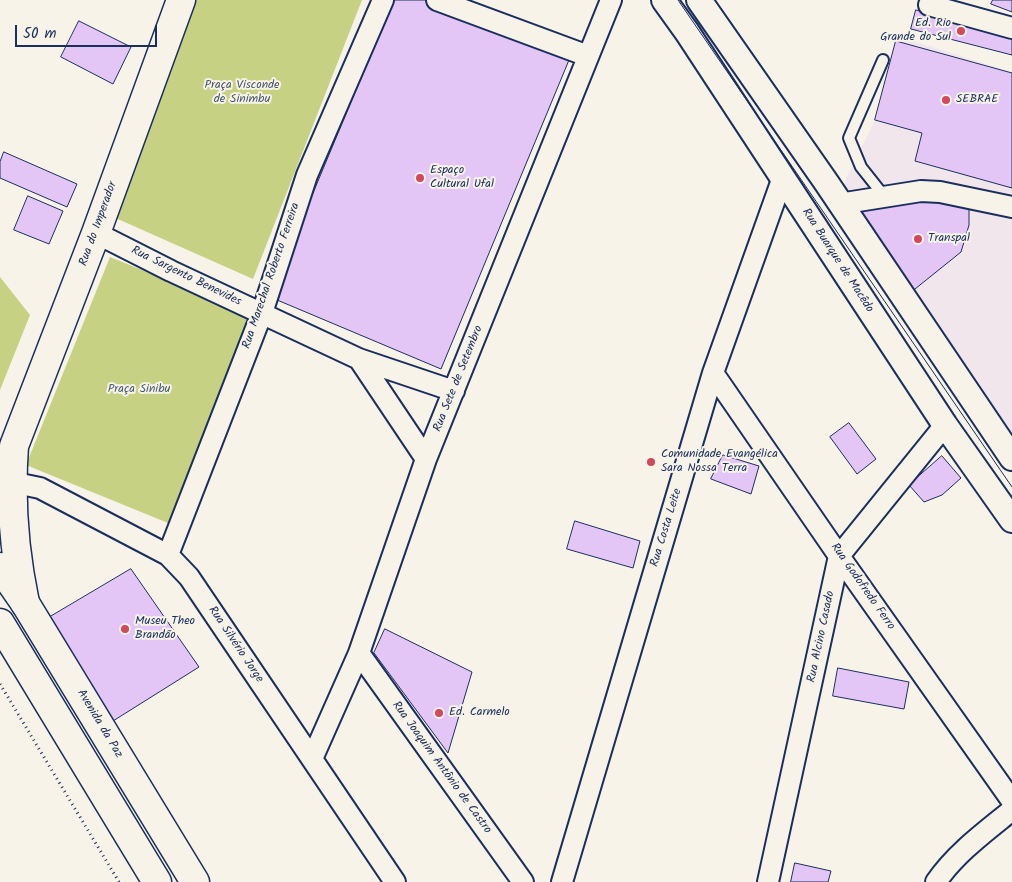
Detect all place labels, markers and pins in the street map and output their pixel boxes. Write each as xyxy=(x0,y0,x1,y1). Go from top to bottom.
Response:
place label: Ed. Rio Grande do Sul xyxy=(880,17,951,45)
marker: Ed. Rio Grande do Sul xyxy=(955,25,967,37)
place label: SEBRAE xyxy=(956,93,998,107)
marker: SEBRAE xyxy=(940,94,952,106)
place label: Espaço Cultural Ufal xyxy=(430,164,494,192)
marker: Espaço Cultural Ufal xyxy=(414,172,426,184)
place label: Transpal xyxy=(928,232,970,246)
marker: Transpal xyxy=(912,233,924,245)
place label: Comunidade Evangélica Sara Nossa Terra xyxy=(661,448,778,476)
marker: Comunidade Evangélica Sara Nossa Terra xyxy=(645,456,657,468)
place label: Museu Theo Brandão xyxy=(135,615,195,643)
marker: Museu Theo Brandão xyxy=(119,623,131,635)
place label: Ed. Carmelo xyxy=(449,706,510,720)
marker: Ed. Carmelo xyxy=(433,707,445,719)

